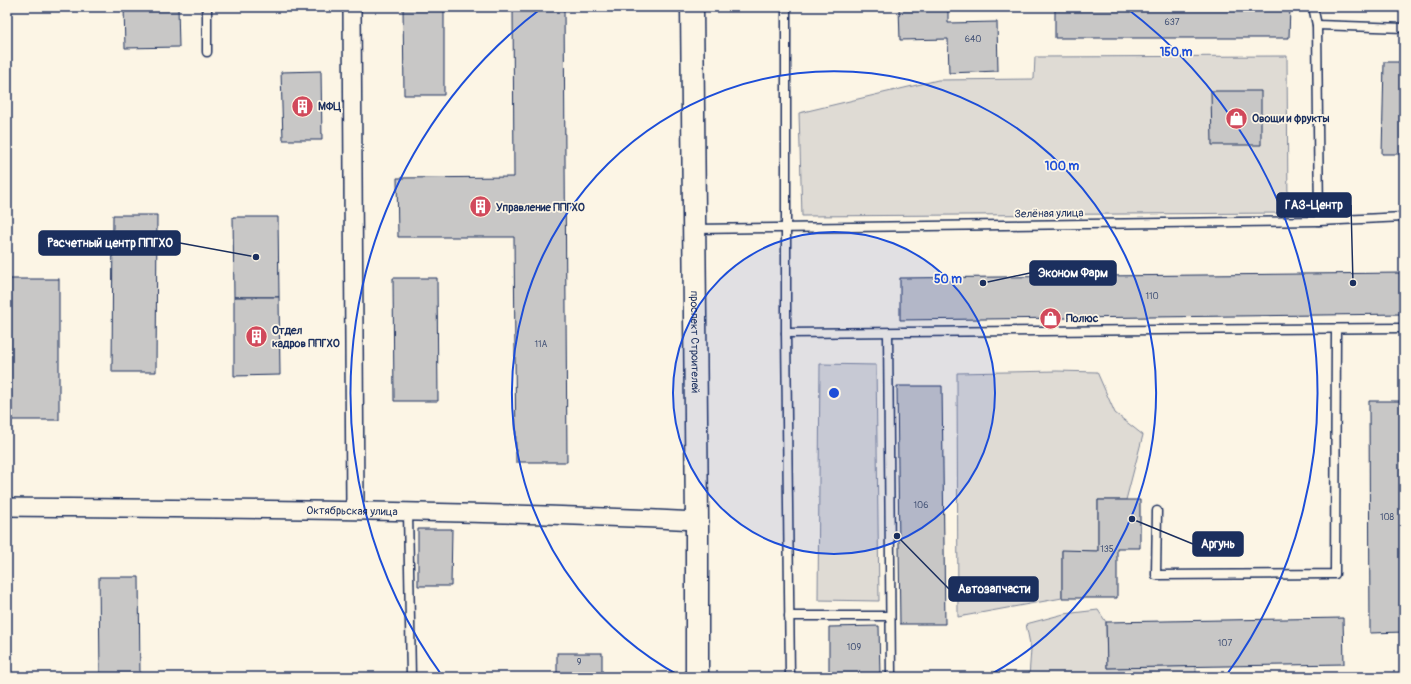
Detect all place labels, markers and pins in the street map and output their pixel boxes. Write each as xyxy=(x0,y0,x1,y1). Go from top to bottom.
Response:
building icon: МФЦ xyxy=(289,93,315,119)
place label: МФЦ xyxy=(318,100,341,113)
shop icon: Овощи и фрукты xyxy=(1223,105,1249,131)
place label: Овощи и фрукты xyxy=(1252,112,1330,125)
callout: ГАЗ-Центр xyxy=(1277,193,1351,217)
building icon: Управление ППГХО xyxy=(468,194,494,220)
place label: Управление ППГХО xyxy=(496,201,585,214)
callout: Расчетный центр ППГХО xyxy=(39,231,180,255)
callout: Эконом Фарм xyxy=(1030,261,1116,285)
shop icon: Полюс xyxy=(1038,305,1064,331)
place label: Полюс xyxy=(1066,312,1099,325)
building icon: Отдел кадров ППГХО xyxy=(244,323,270,349)
place label: Отдел кадров ППГХО xyxy=(272,324,340,350)
centre of rings xyxy=(827,386,841,400)
callout: Аргунь xyxy=(1193,532,1243,556)
callout: Автозапчасти xyxy=(949,577,1038,601)

